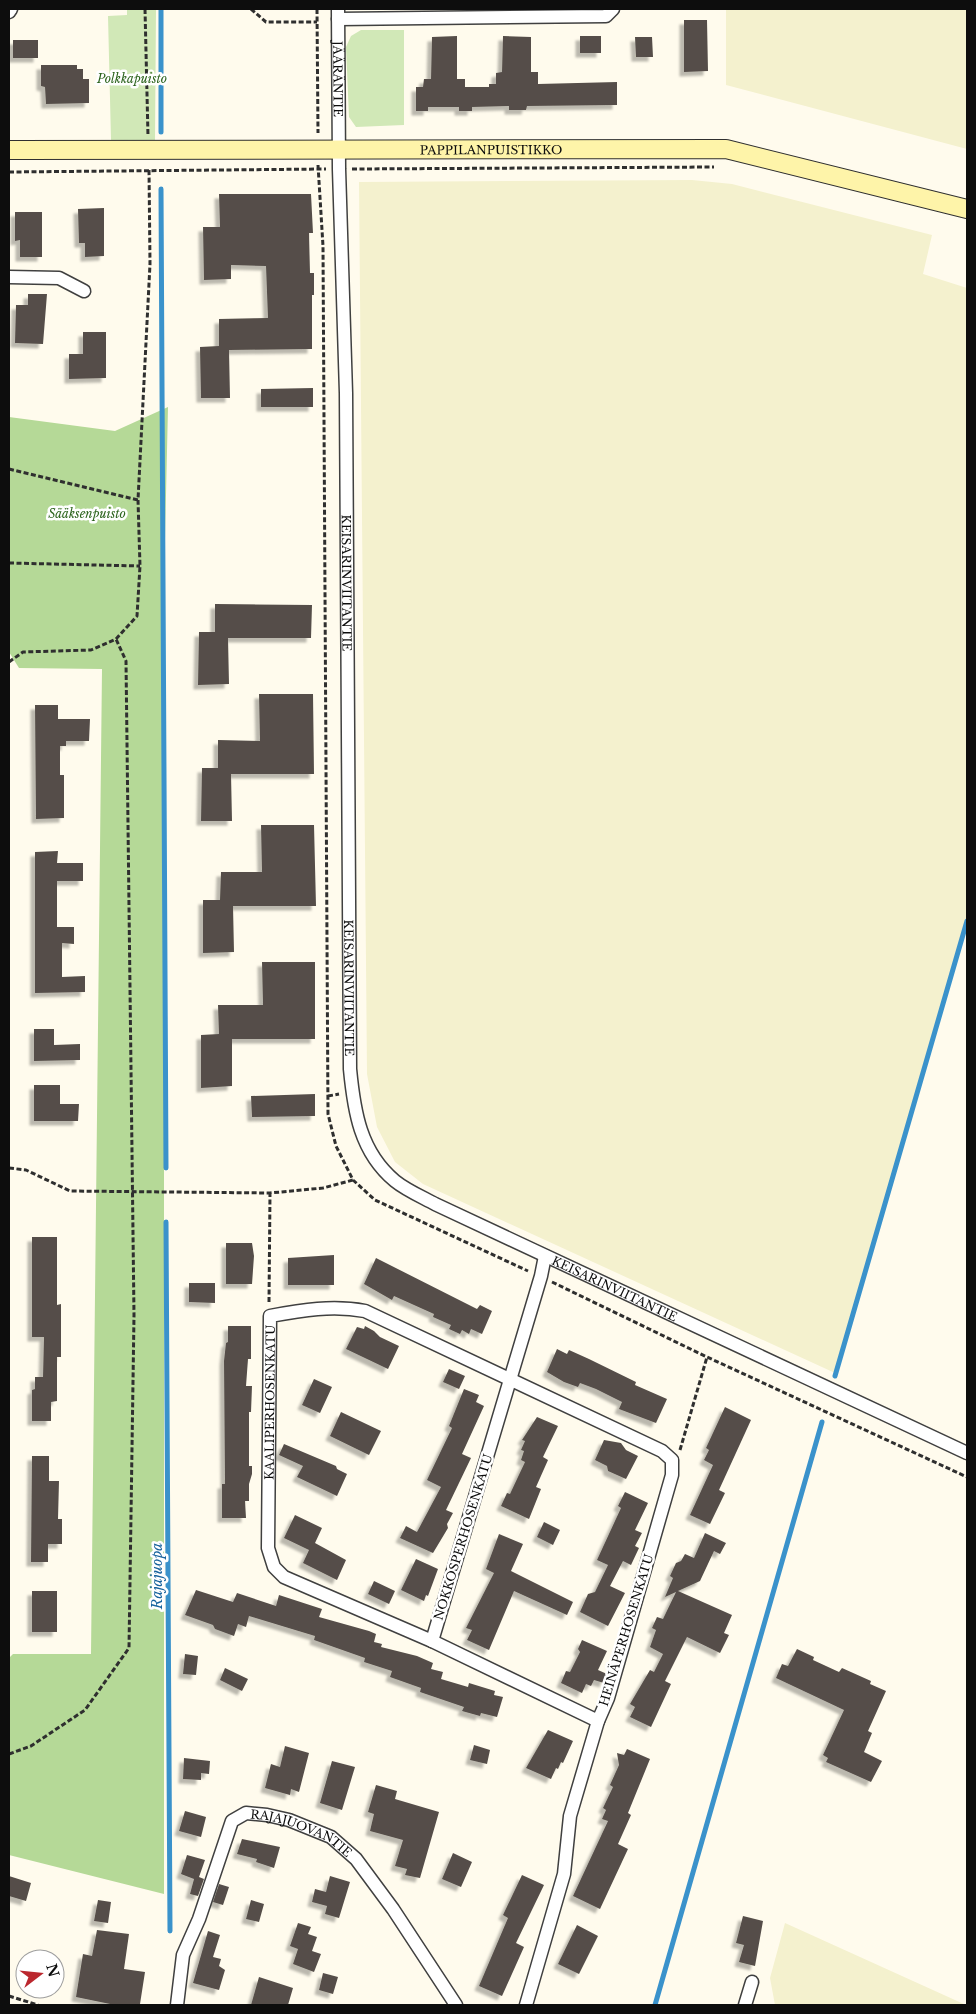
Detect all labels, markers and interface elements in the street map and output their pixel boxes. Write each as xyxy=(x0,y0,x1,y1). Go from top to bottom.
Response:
street label: JÄÄRÄNTIE xyxy=(331,39,347,117)
park label: Polkkapuisto xyxy=(96,71,167,86)
street label: PAPPILANPUISTIKKO xyxy=(420,142,562,157)
park label: Sääksenpuisto xyxy=(48,506,126,521)
street label: KEISARINVIITANTIE xyxy=(339,514,355,652)
street label: KEISARINVIITANTIE xyxy=(342,919,357,1057)
street label: KEISARINVIITANTIE xyxy=(550,1252,680,1324)
street label: KAALIPERHOSENKATU xyxy=(261,1325,277,1480)
street label: NOKKOSPERHOSENKATU xyxy=(431,1452,495,1622)
water label: Rajajuopa xyxy=(148,1543,166,1610)
street label: HEINÄPERHOSENKATU xyxy=(595,1552,656,1708)
street label: RAJAJUOVANTIE xyxy=(250,1806,356,1860)
north arrow xyxy=(15,1949,65,1999)
text: N xyxy=(42,1962,63,1979)

